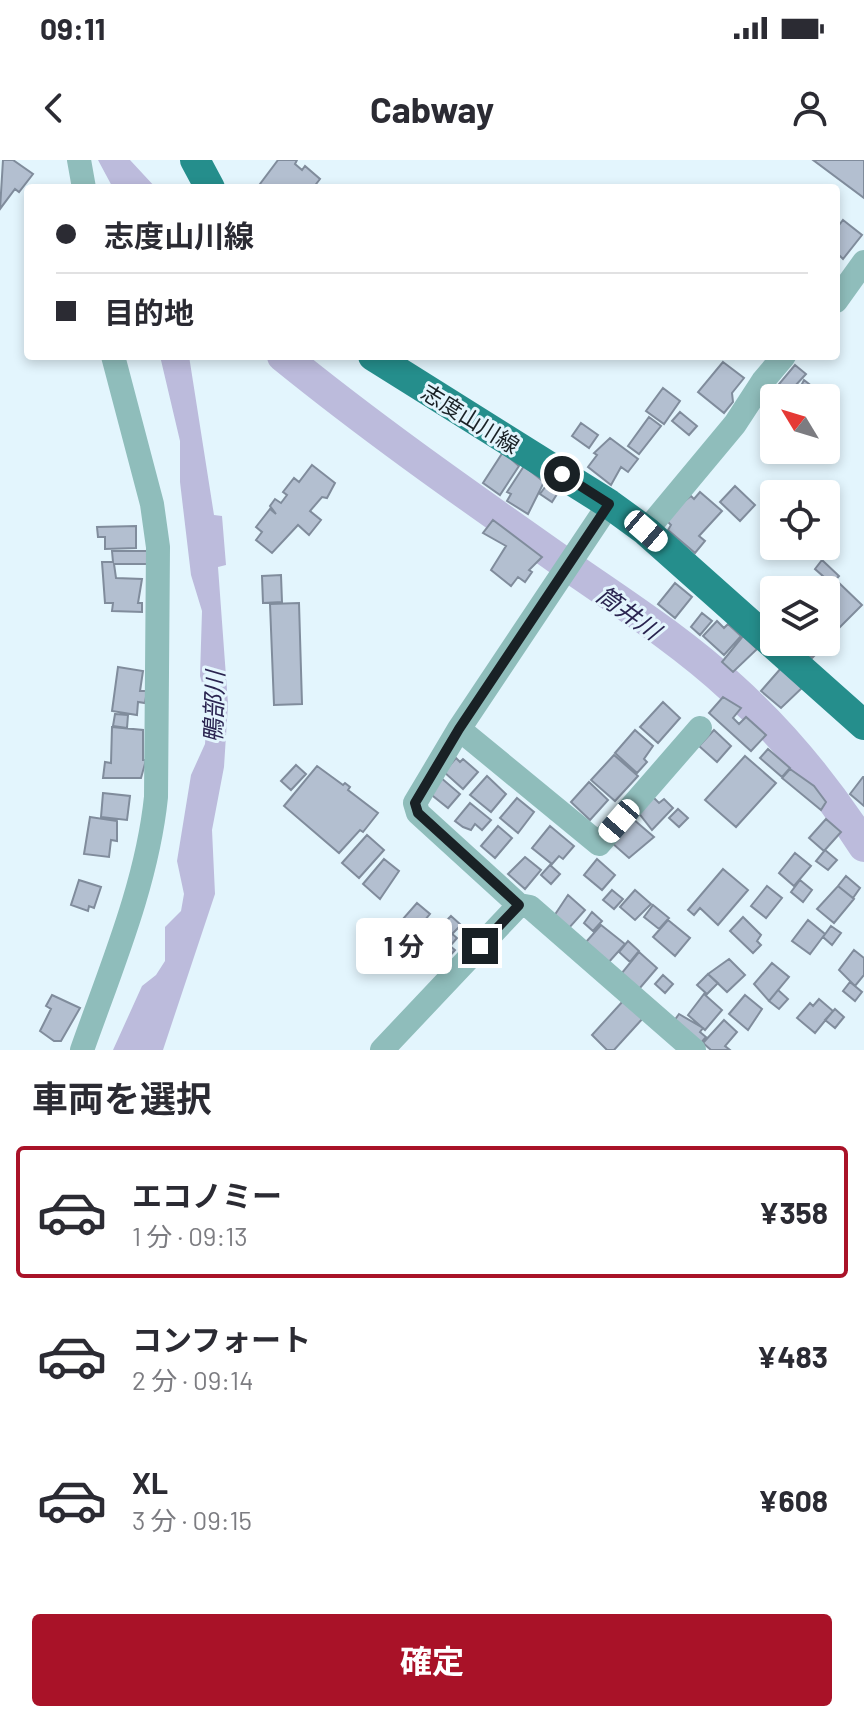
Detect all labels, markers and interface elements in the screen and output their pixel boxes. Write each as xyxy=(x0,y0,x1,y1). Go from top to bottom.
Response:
text: 09:11 xyxy=(40,10,105,46)
icon: back xyxy=(32,86,76,130)
icon: person xyxy=(788,86,832,130)
text: Cabway xyxy=(370,87,494,130)
text: 志度山川線 xyxy=(104,217,254,253)
text: 目的地 xyxy=(104,294,194,330)
street label: 志度山川線 xyxy=(417,378,525,458)
north arrow xyxy=(760,384,840,464)
map controls xyxy=(760,384,840,656)
route start xyxy=(544,456,580,492)
button: locate xyxy=(760,480,840,560)
car xyxy=(620,506,672,556)
button: layers xyxy=(760,576,840,656)
water label: 筒井川 xyxy=(591,579,669,647)
water label: 鴨部川 xyxy=(197,668,229,743)
car xyxy=(594,795,644,847)
callout: 1 分 xyxy=(356,918,452,974)
route end xyxy=(462,928,498,964)
text: 1 分 xyxy=(384,930,424,961)
text: 車両を選択 xyxy=(32,1076,212,1119)
icon: car xyxy=(36,1176,108,1248)
text: エコノミー xyxy=(132,1177,282,1213)
text: ¥358 xyxy=(759,1194,828,1230)
text: 1 分 · 09:13 xyxy=(132,1220,248,1251)
icon: car xyxy=(36,1320,108,1392)
text: コンフォート xyxy=(132,1321,311,1357)
text: ¥483 xyxy=(757,1338,828,1374)
text: 2 分 · 09:14 xyxy=(132,1364,253,1395)
icon: car xyxy=(36,1464,108,1536)
text: XL xyxy=(132,1464,168,1500)
text: ¥608 xyxy=(758,1482,828,1518)
text: 3 分 · 09:15 xyxy=(132,1504,252,1535)
button: 確定 xyxy=(32,1614,832,1706)

